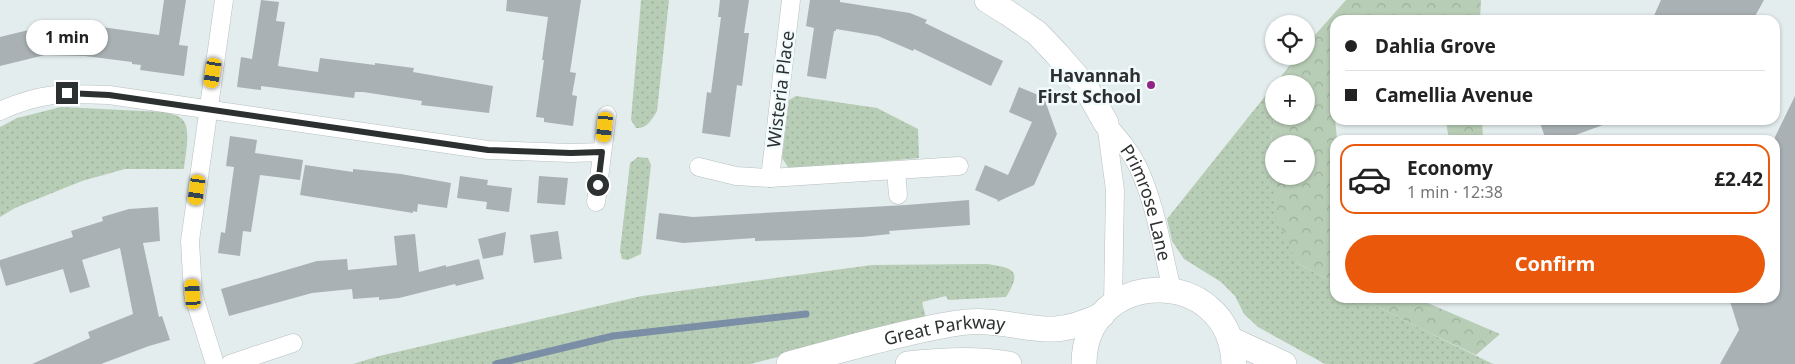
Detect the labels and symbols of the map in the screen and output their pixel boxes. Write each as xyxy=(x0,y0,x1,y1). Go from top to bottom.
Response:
callout: 1 min xyxy=(26,21,108,56)
street label: Wisteria Place xyxy=(761,29,799,149)
car xyxy=(203,57,222,89)
place label: Havannah First School xyxy=(1037,63,1141,108)
marker: Havannah First School xyxy=(1145,79,1157,91)
route end xyxy=(56,82,78,104)
car xyxy=(595,111,614,143)
street label: Primrose Lane xyxy=(1115,139,1177,263)
car xyxy=(187,174,206,206)
route start xyxy=(587,174,609,196)
car xyxy=(184,279,201,309)
street label: Great Parkway xyxy=(881,309,1008,350)

